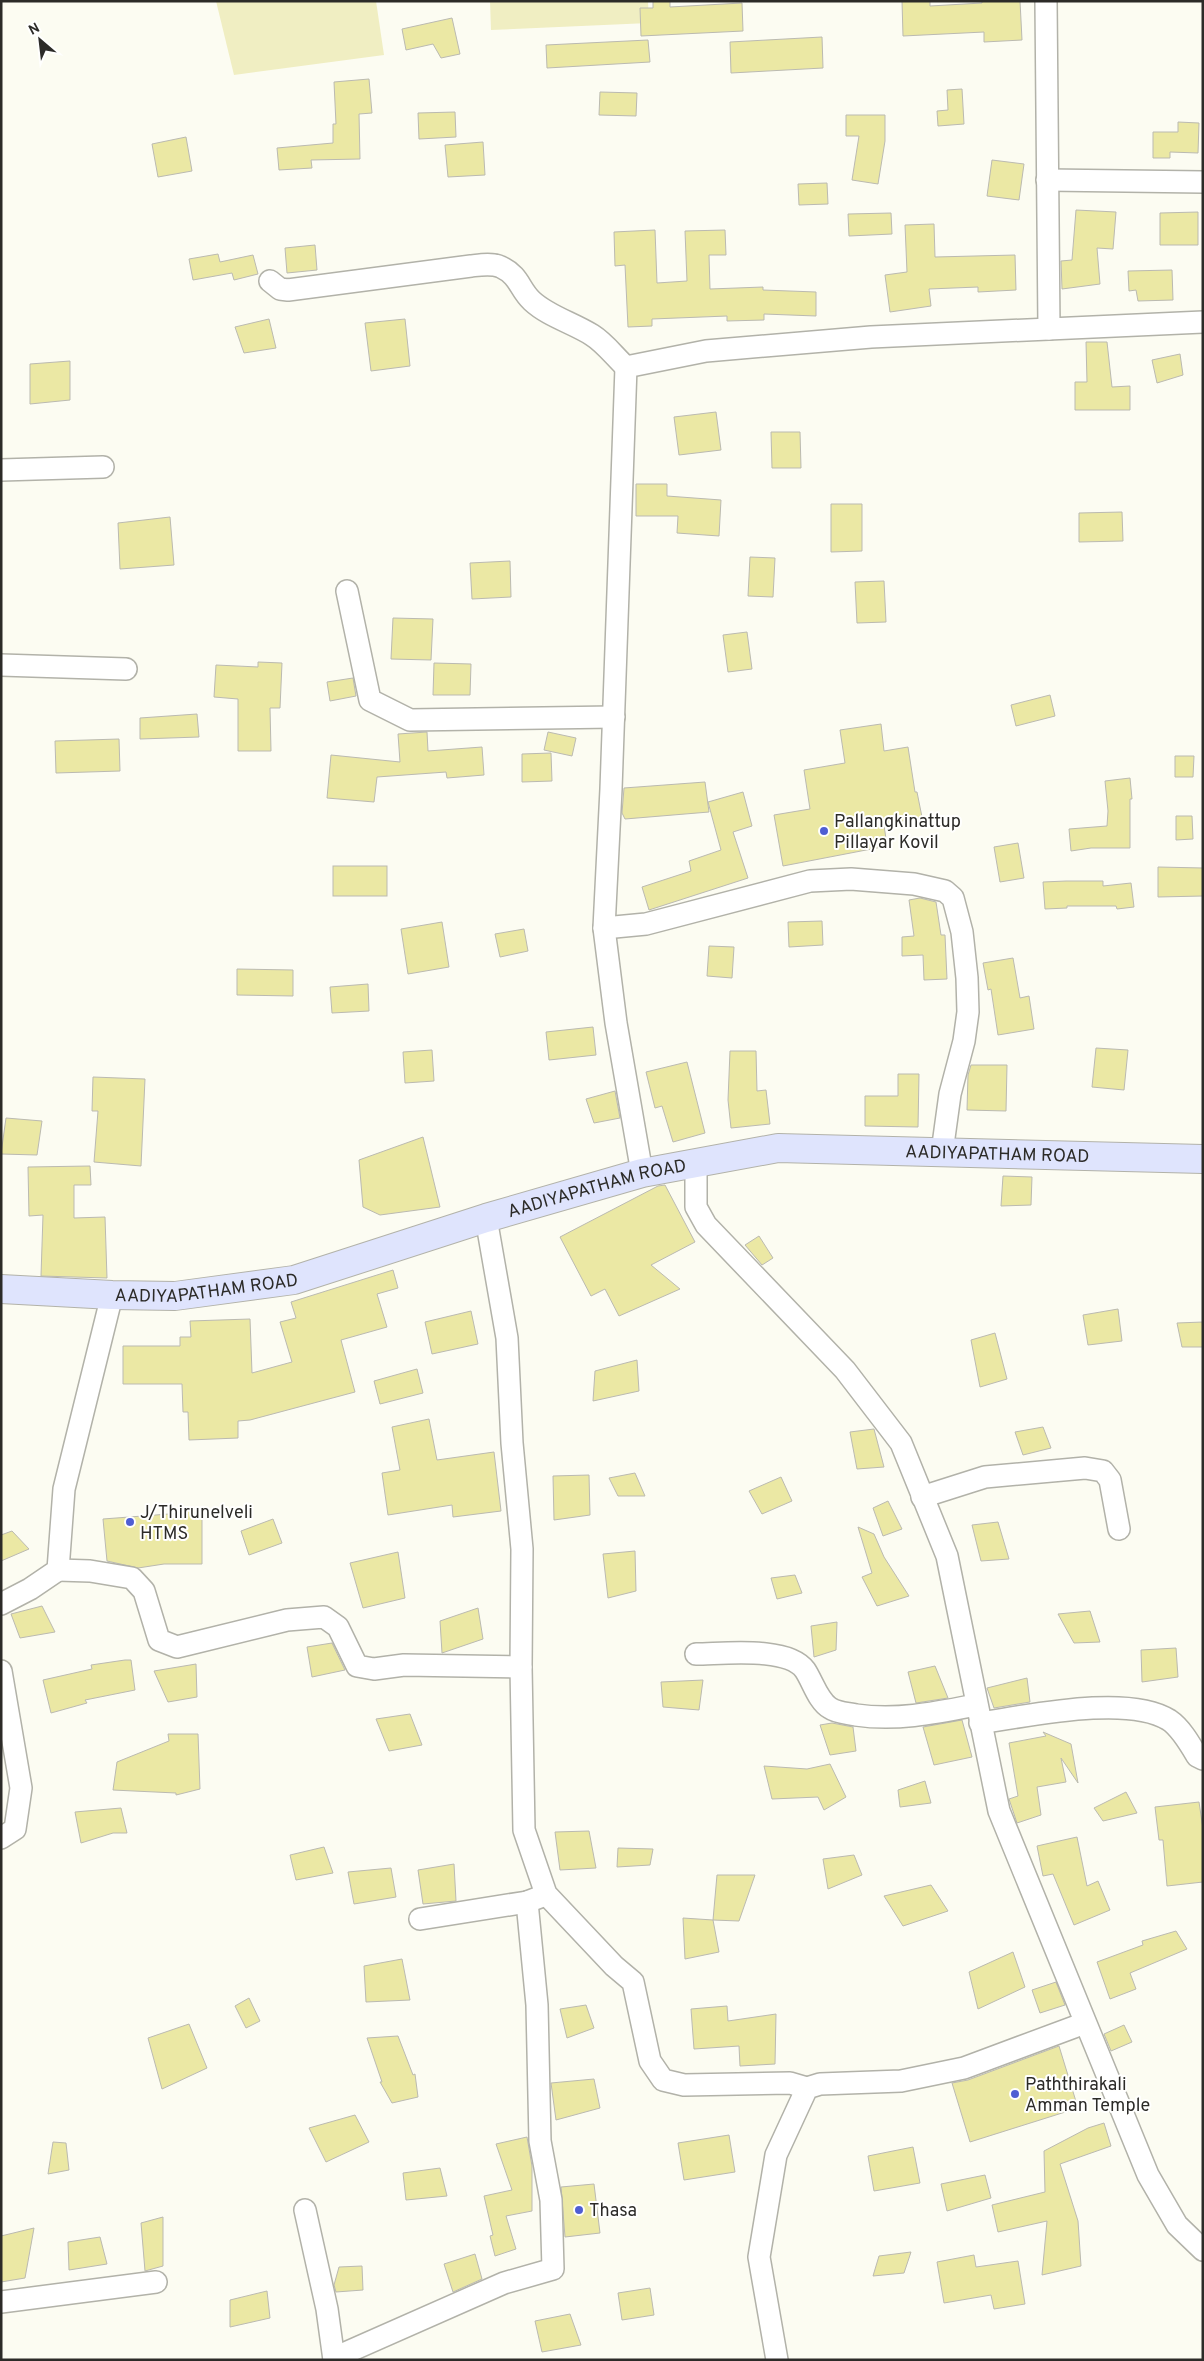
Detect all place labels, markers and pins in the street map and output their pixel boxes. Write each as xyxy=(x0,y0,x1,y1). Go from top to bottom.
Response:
place label: Pallangkinattup Pillayar Kovil xyxy=(834,811,961,855)
marker: Pallangkinattup Pillayar Kovil xyxy=(818,825,830,837)
place label: J/Thirunelveli HTMS xyxy=(140,1502,253,1546)
marker: J/Thirunelveli HTMS xyxy=(124,1516,136,1528)
place label: Paththirakali Amman Temple xyxy=(1025,2074,1150,2118)
marker: Paththirakali Amman Temple xyxy=(1009,2088,1021,2100)
place label: Thasa xyxy=(589,2200,637,2223)
marker: Thasa xyxy=(573,2204,585,2216)

